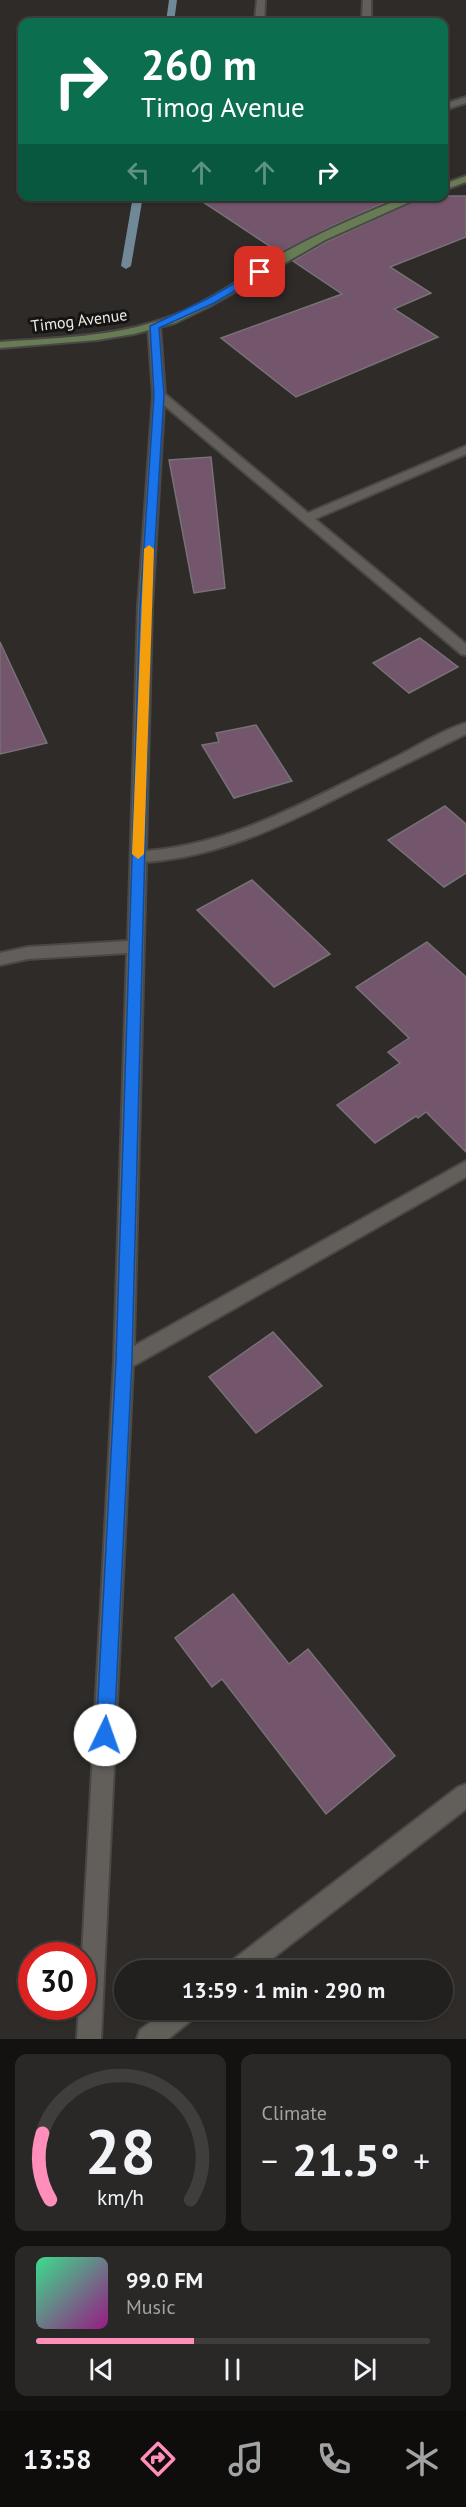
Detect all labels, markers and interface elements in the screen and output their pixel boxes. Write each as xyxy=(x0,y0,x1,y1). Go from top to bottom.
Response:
text: 260 m xyxy=(141,37,257,92)
icon: right xyxy=(42,42,120,120)
text: Timog Avenue xyxy=(141,90,305,124)
icon: left xyxy=(122,156,155,189)
icon: ahead xyxy=(185,156,218,189)
icon: ahead xyxy=(248,156,281,189)
icon: right xyxy=(311,156,344,189)
pin xyxy=(234,246,285,297)
icon: arrive xyxy=(243,255,276,288)
street label: Timog Avenue xyxy=(30,304,128,336)
position arrow xyxy=(73,1703,137,1767)
speed limit sign: 30 xyxy=(18,1942,96,2020)
text: 13:59 · 1 min · 290 m xyxy=(182,1976,385,2004)
text: Climate xyxy=(262,2100,327,2126)
text: 28 xyxy=(85,2110,156,2191)
text: 21.5° xyxy=(292,2130,399,2188)
text: − xyxy=(262,2139,278,2182)
text: + xyxy=(413,2139,430,2182)
text: km/h xyxy=(97,2183,144,2211)
text: 99.0 FM xyxy=(126,2266,203,2294)
text: Music xyxy=(126,2294,175,2320)
icon: previous xyxy=(85,2353,118,2386)
icon: pause xyxy=(216,2353,249,2386)
icon: next xyxy=(348,2353,381,2386)
icon: directions xyxy=(137,2438,179,2480)
icon: music xyxy=(225,2438,267,2480)
icon: phone xyxy=(313,2438,355,2480)
icon: climate xyxy=(401,2438,443,2480)
text: 13:58 xyxy=(23,2442,91,2476)

